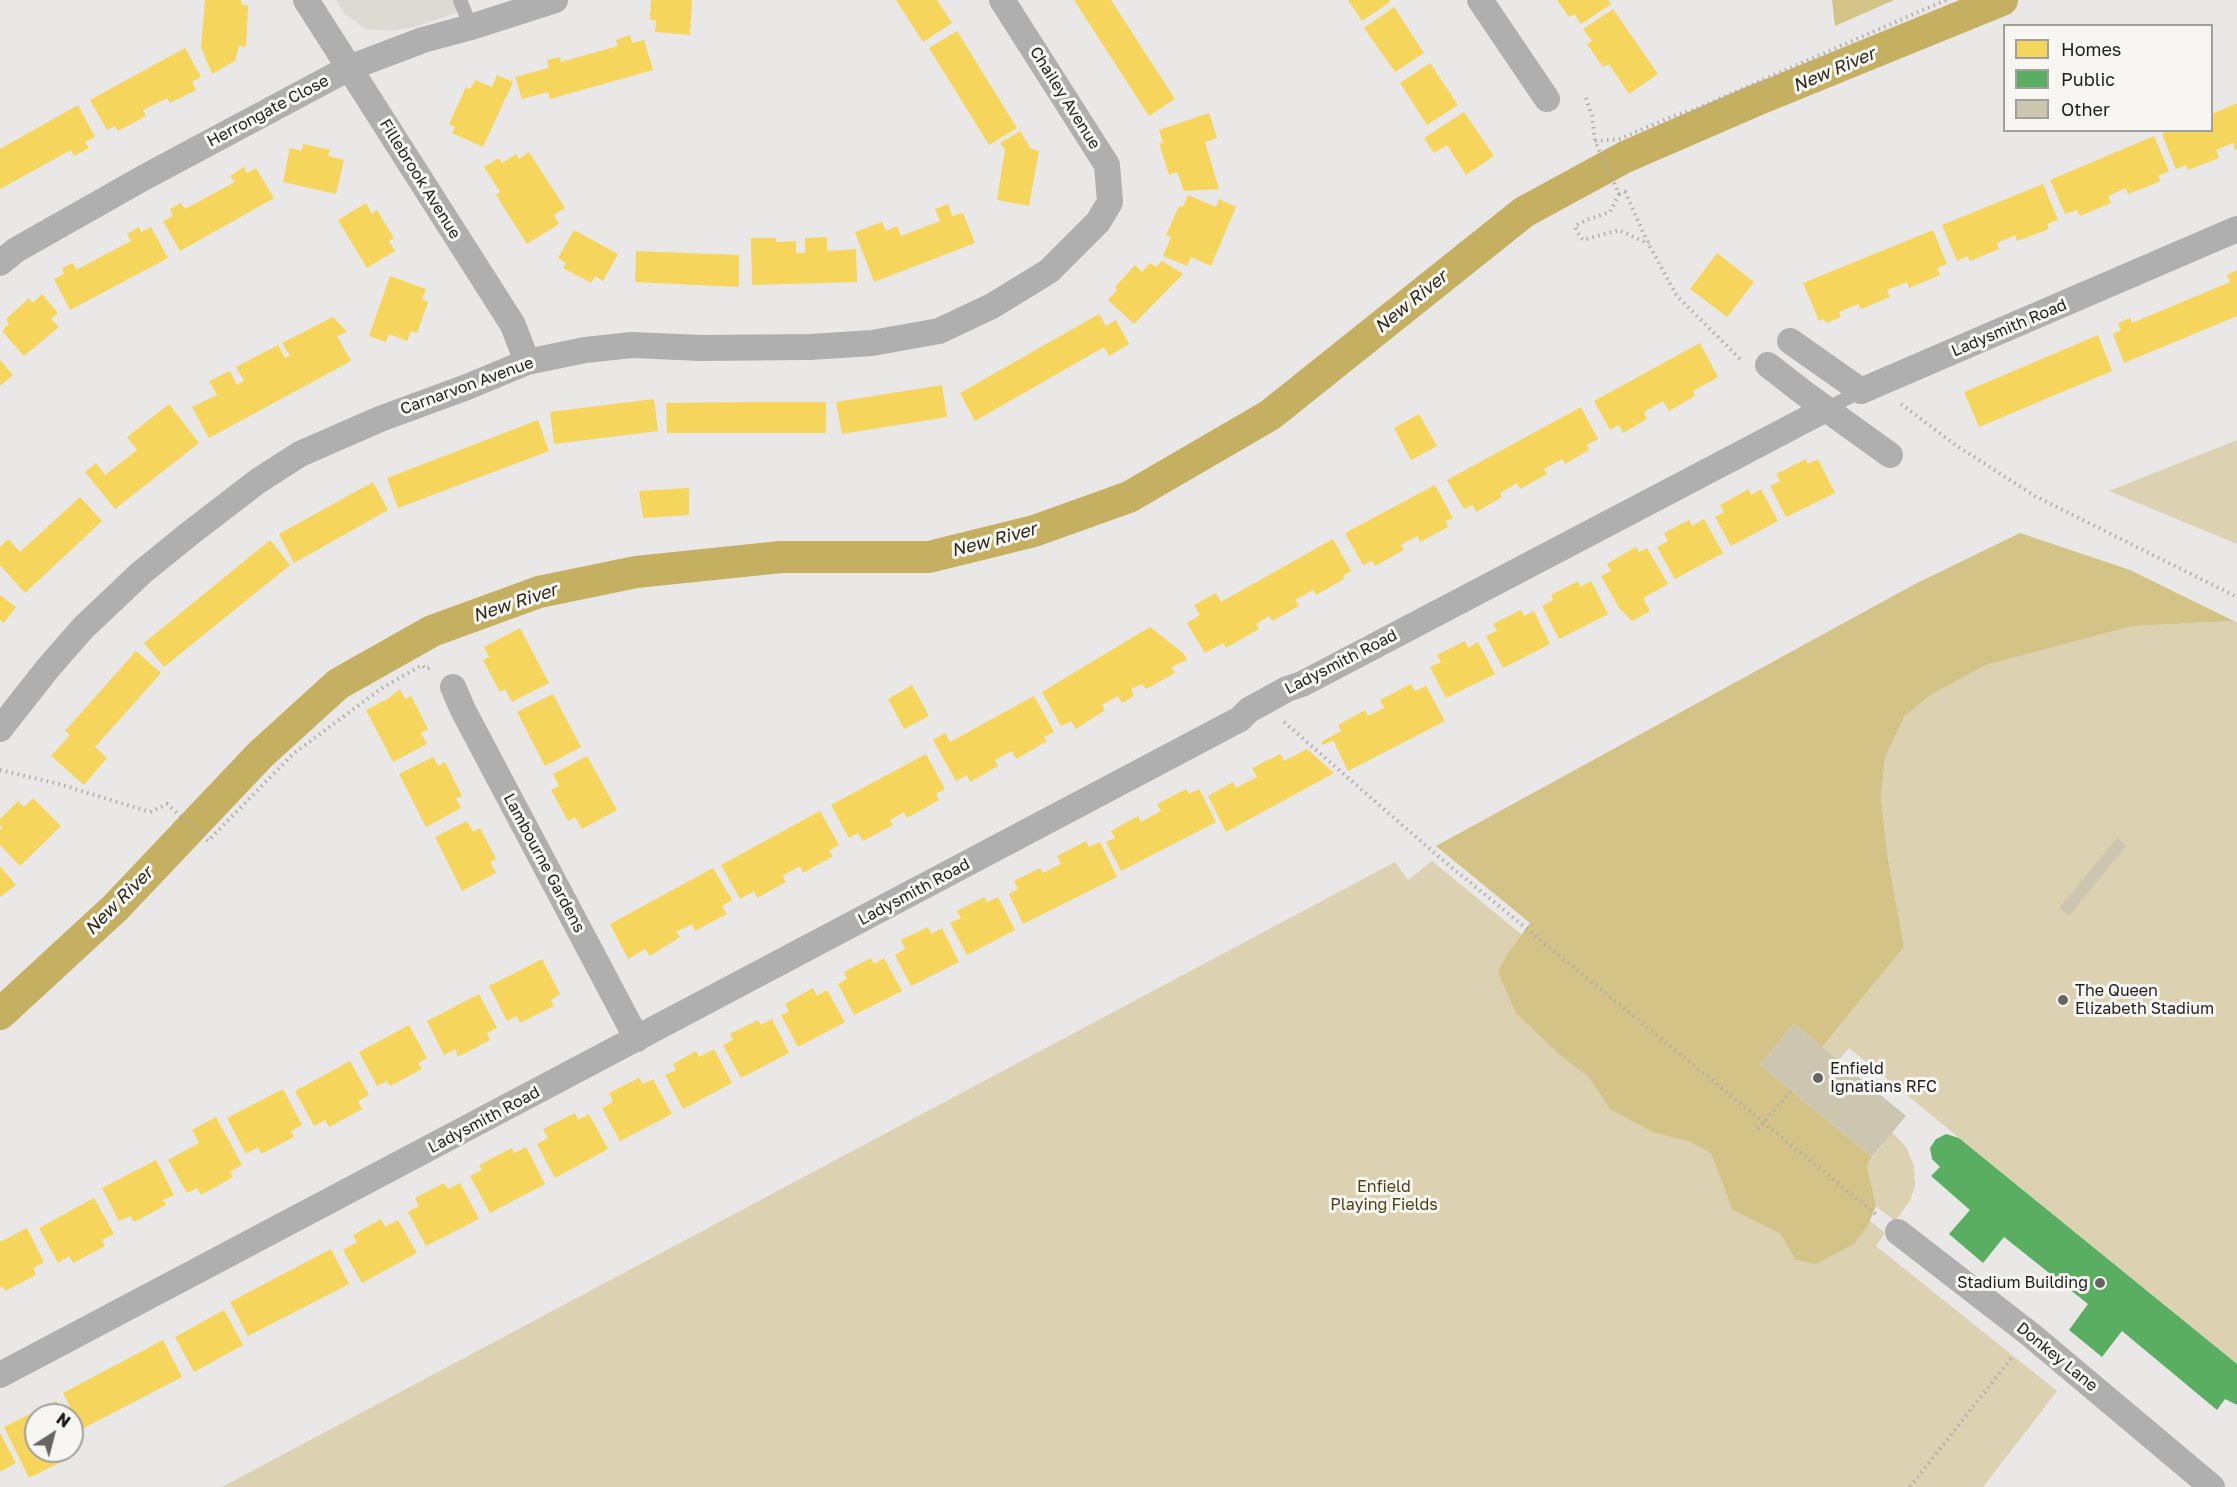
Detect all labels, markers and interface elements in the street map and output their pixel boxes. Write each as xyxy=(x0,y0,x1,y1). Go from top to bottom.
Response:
legend xyxy=(2003,24,2213,132)
text: Homes xyxy=(2061,38,2121,60)
street label: Chailey Avenue xyxy=(1026,43,1104,153)
water label: New River xyxy=(1790,43,1878,97)
text: Public xyxy=(2061,68,2115,90)
street label: Herrongate Close xyxy=(204,71,332,151)
text: Other xyxy=(2061,98,2110,120)
street label: Fillebrook Avenue xyxy=(375,115,465,243)
water label: New River xyxy=(1370,266,1452,338)
street label: Ladysmith Road xyxy=(1948,295,2070,361)
street label: Carnarvon Avenue xyxy=(398,353,536,419)
water label: New River xyxy=(949,518,1039,562)
water label: New River xyxy=(470,579,560,627)
street label: Ladysmith Road xyxy=(1282,625,1400,699)
street label: Lambourne Gardens xyxy=(499,790,589,936)
street label: Ladysmith Road xyxy=(855,855,973,929)
water label: New River xyxy=(81,863,157,939)
place label: The Queen Elizabeth Stadium xyxy=(2075,981,2214,1019)
marker: The Queen Elizabeth Stadium xyxy=(2056,993,2070,1007)
place label: Enfield Ignatians RFC xyxy=(1830,1059,1937,1097)
marker: Enfield Ignatians RFC xyxy=(1811,1071,1825,1085)
street label: Ladysmith Road xyxy=(425,1083,543,1157)
park label: Enfield Playing Fields xyxy=(1330,1177,1438,1215)
place label: Stadium Building xyxy=(1957,1273,2088,1293)
marker: Stadium Building xyxy=(2093,1276,2107,1290)
street label: Donkey Lane xyxy=(2013,1318,2101,1396)
north arrow xyxy=(24,1403,84,1463)
text: N xyxy=(53,1408,74,1432)

